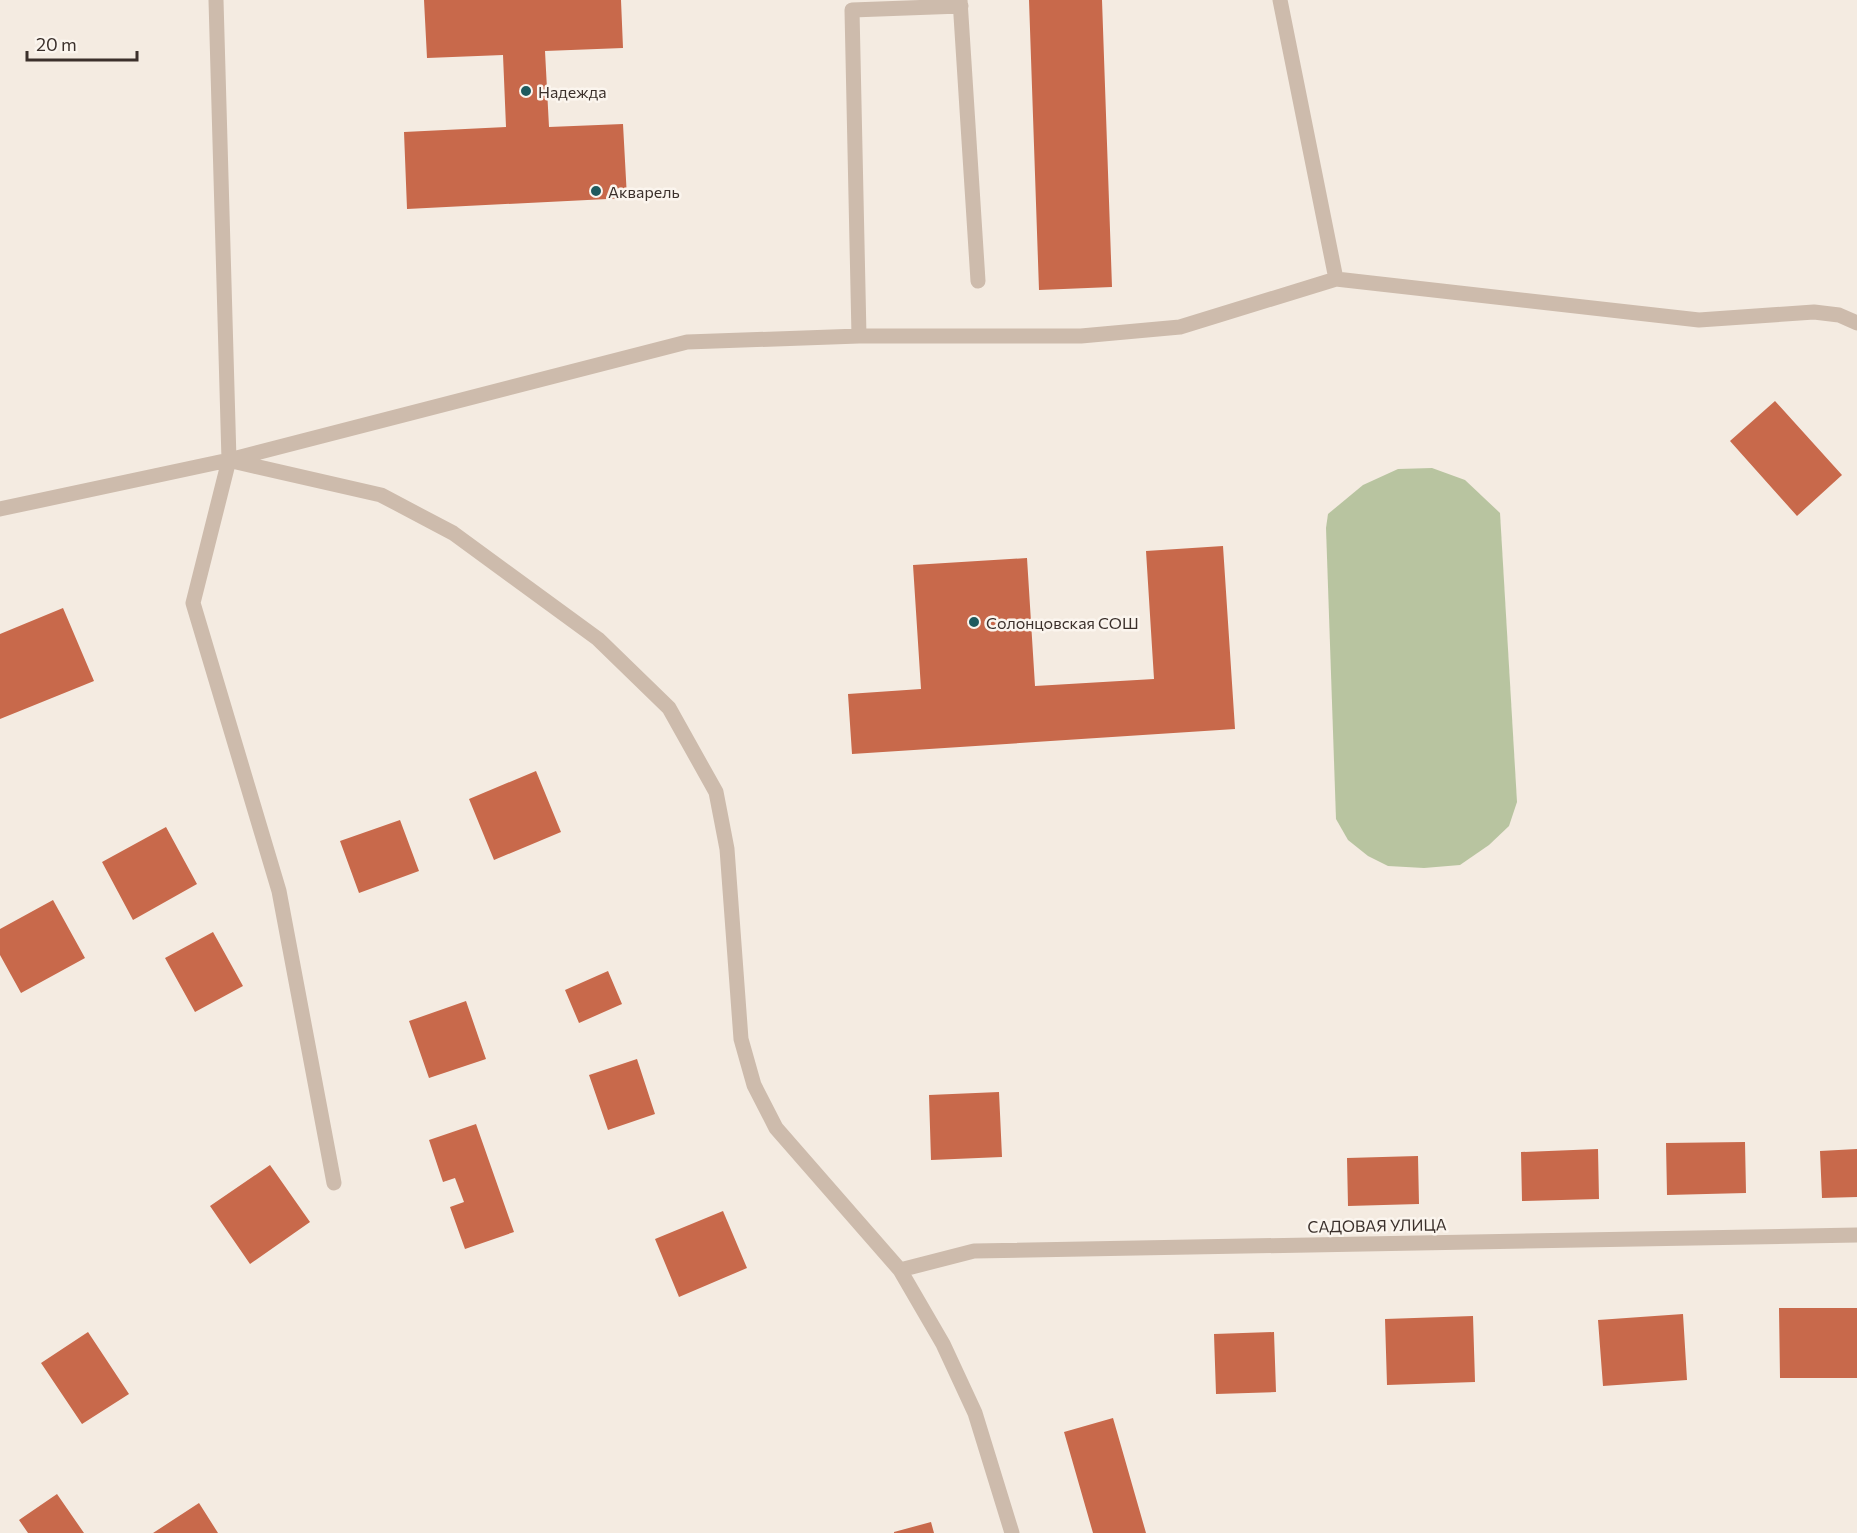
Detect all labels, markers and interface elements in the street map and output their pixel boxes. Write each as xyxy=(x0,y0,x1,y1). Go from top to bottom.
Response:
scale bar xyxy=(27,24,136,62)
text: 20 m xyxy=(36,33,77,55)
place label: Надежда xyxy=(538,82,606,101)
marker: Надежда xyxy=(519,84,533,98)
place label: Акварель xyxy=(608,182,680,201)
marker: Акварель xyxy=(589,184,603,198)
place label: Солонцовская СОШ xyxy=(986,613,1139,632)
marker: Солонцовская СОШ xyxy=(967,615,981,629)
street label: САДОВАЯ УЛИЦА xyxy=(1307,1214,1447,1236)

